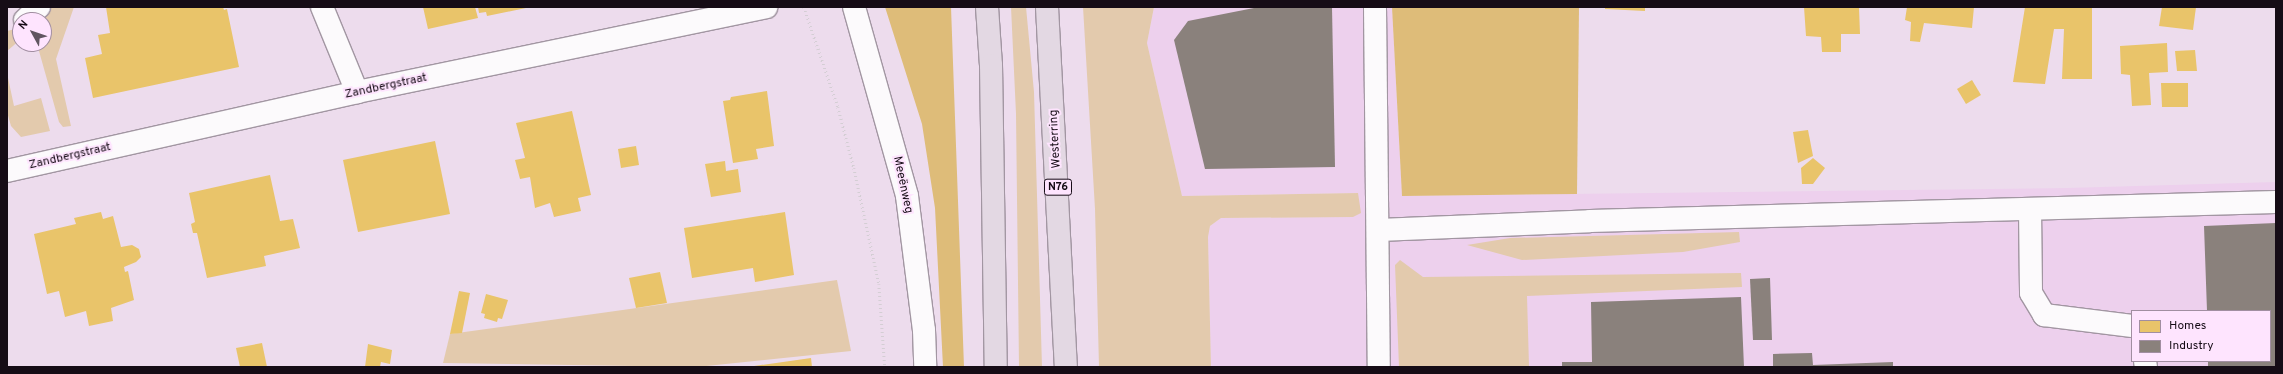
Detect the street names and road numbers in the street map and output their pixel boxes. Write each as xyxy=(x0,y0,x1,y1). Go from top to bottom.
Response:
street label: Zandbergstraat xyxy=(344,71,428,103)
street label: Westerring xyxy=(1047,109,1065,169)
street label: Zandbergstraat xyxy=(28,141,112,173)
street label: Meeënweg xyxy=(889,155,915,215)
road number: N76 xyxy=(1043,178,1073,196)

